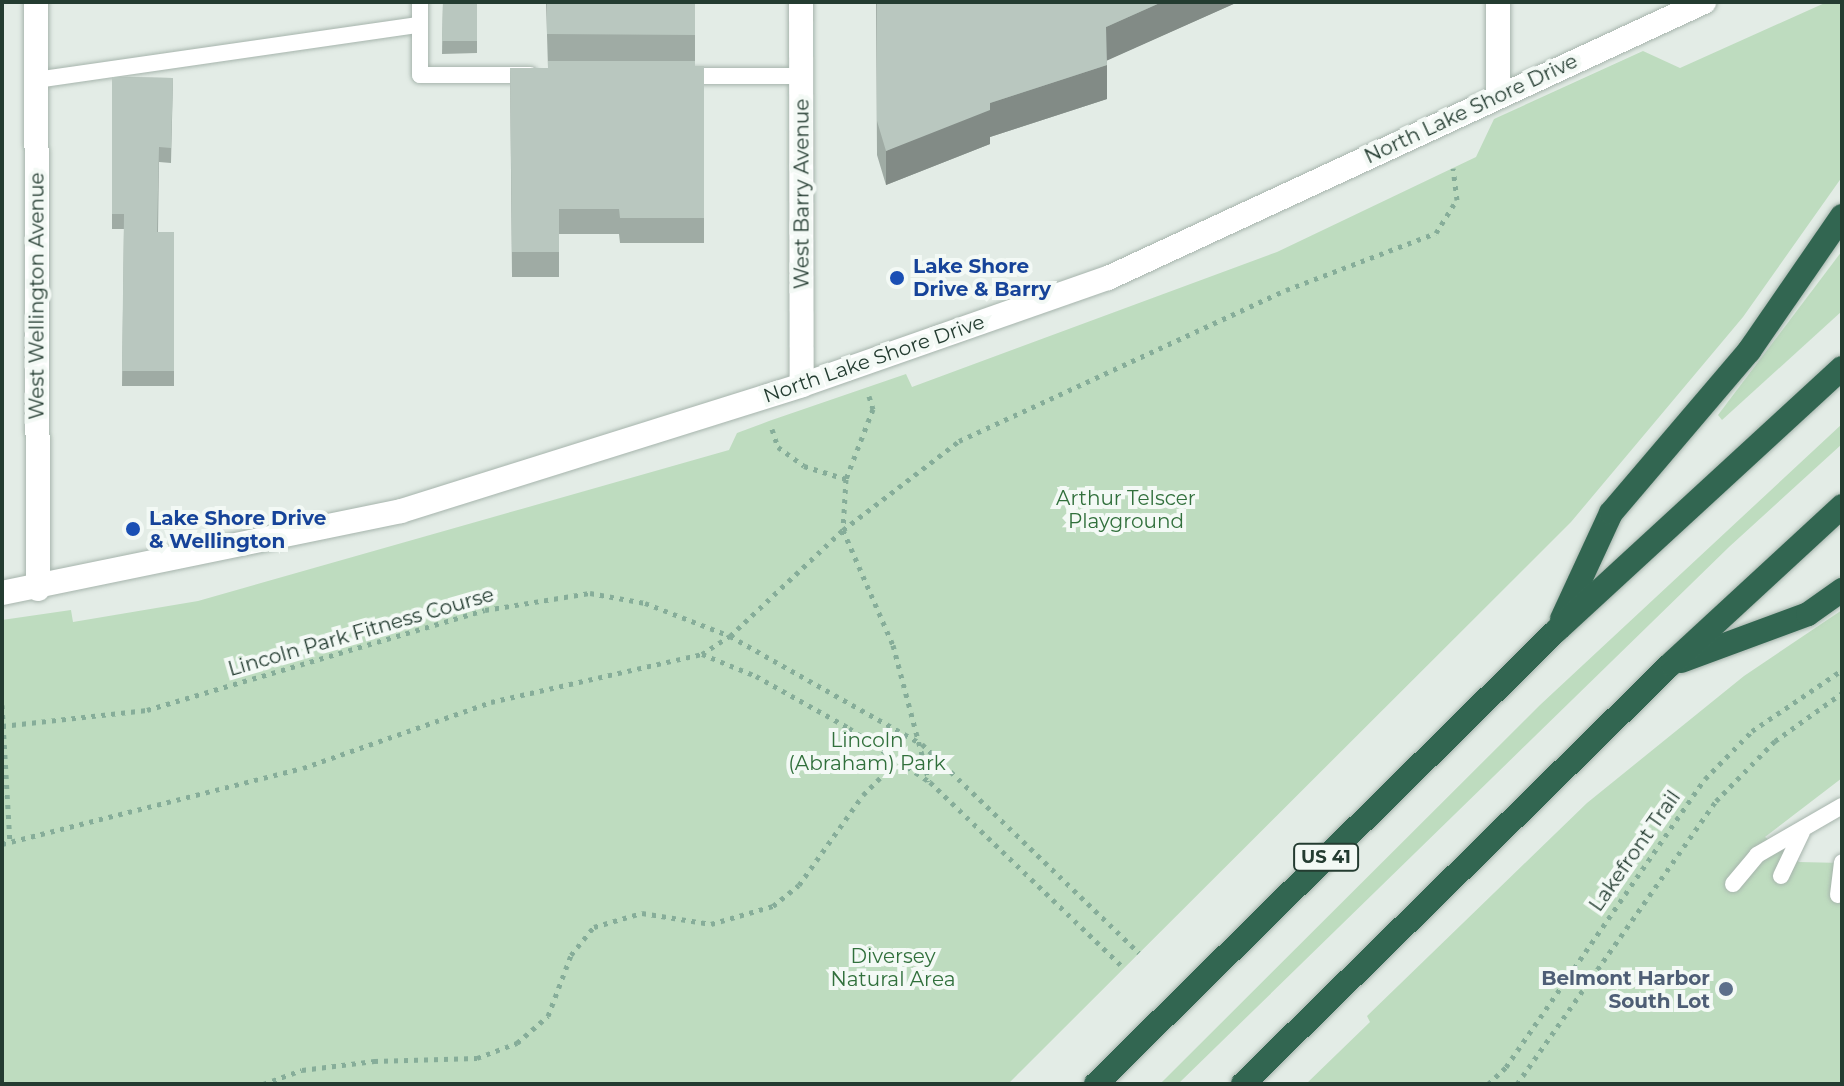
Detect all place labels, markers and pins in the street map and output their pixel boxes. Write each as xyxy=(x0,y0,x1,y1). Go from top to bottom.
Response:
place label: Lake Shore Drive & Barry xyxy=(913,254,1051,301)
marker: Lake Shore Drive & Barry xyxy=(888,269,906,287)
place label: Lake Shore Drive & Wellington xyxy=(149,506,326,553)
marker: Lake Shore Drive & Wellington xyxy=(124,520,142,538)
place label: Belmont Harbor South Lot xyxy=(1541,966,1710,1013)
marker: Belmont Harbor South Lot xyxy=(1717,980,1735,998)

